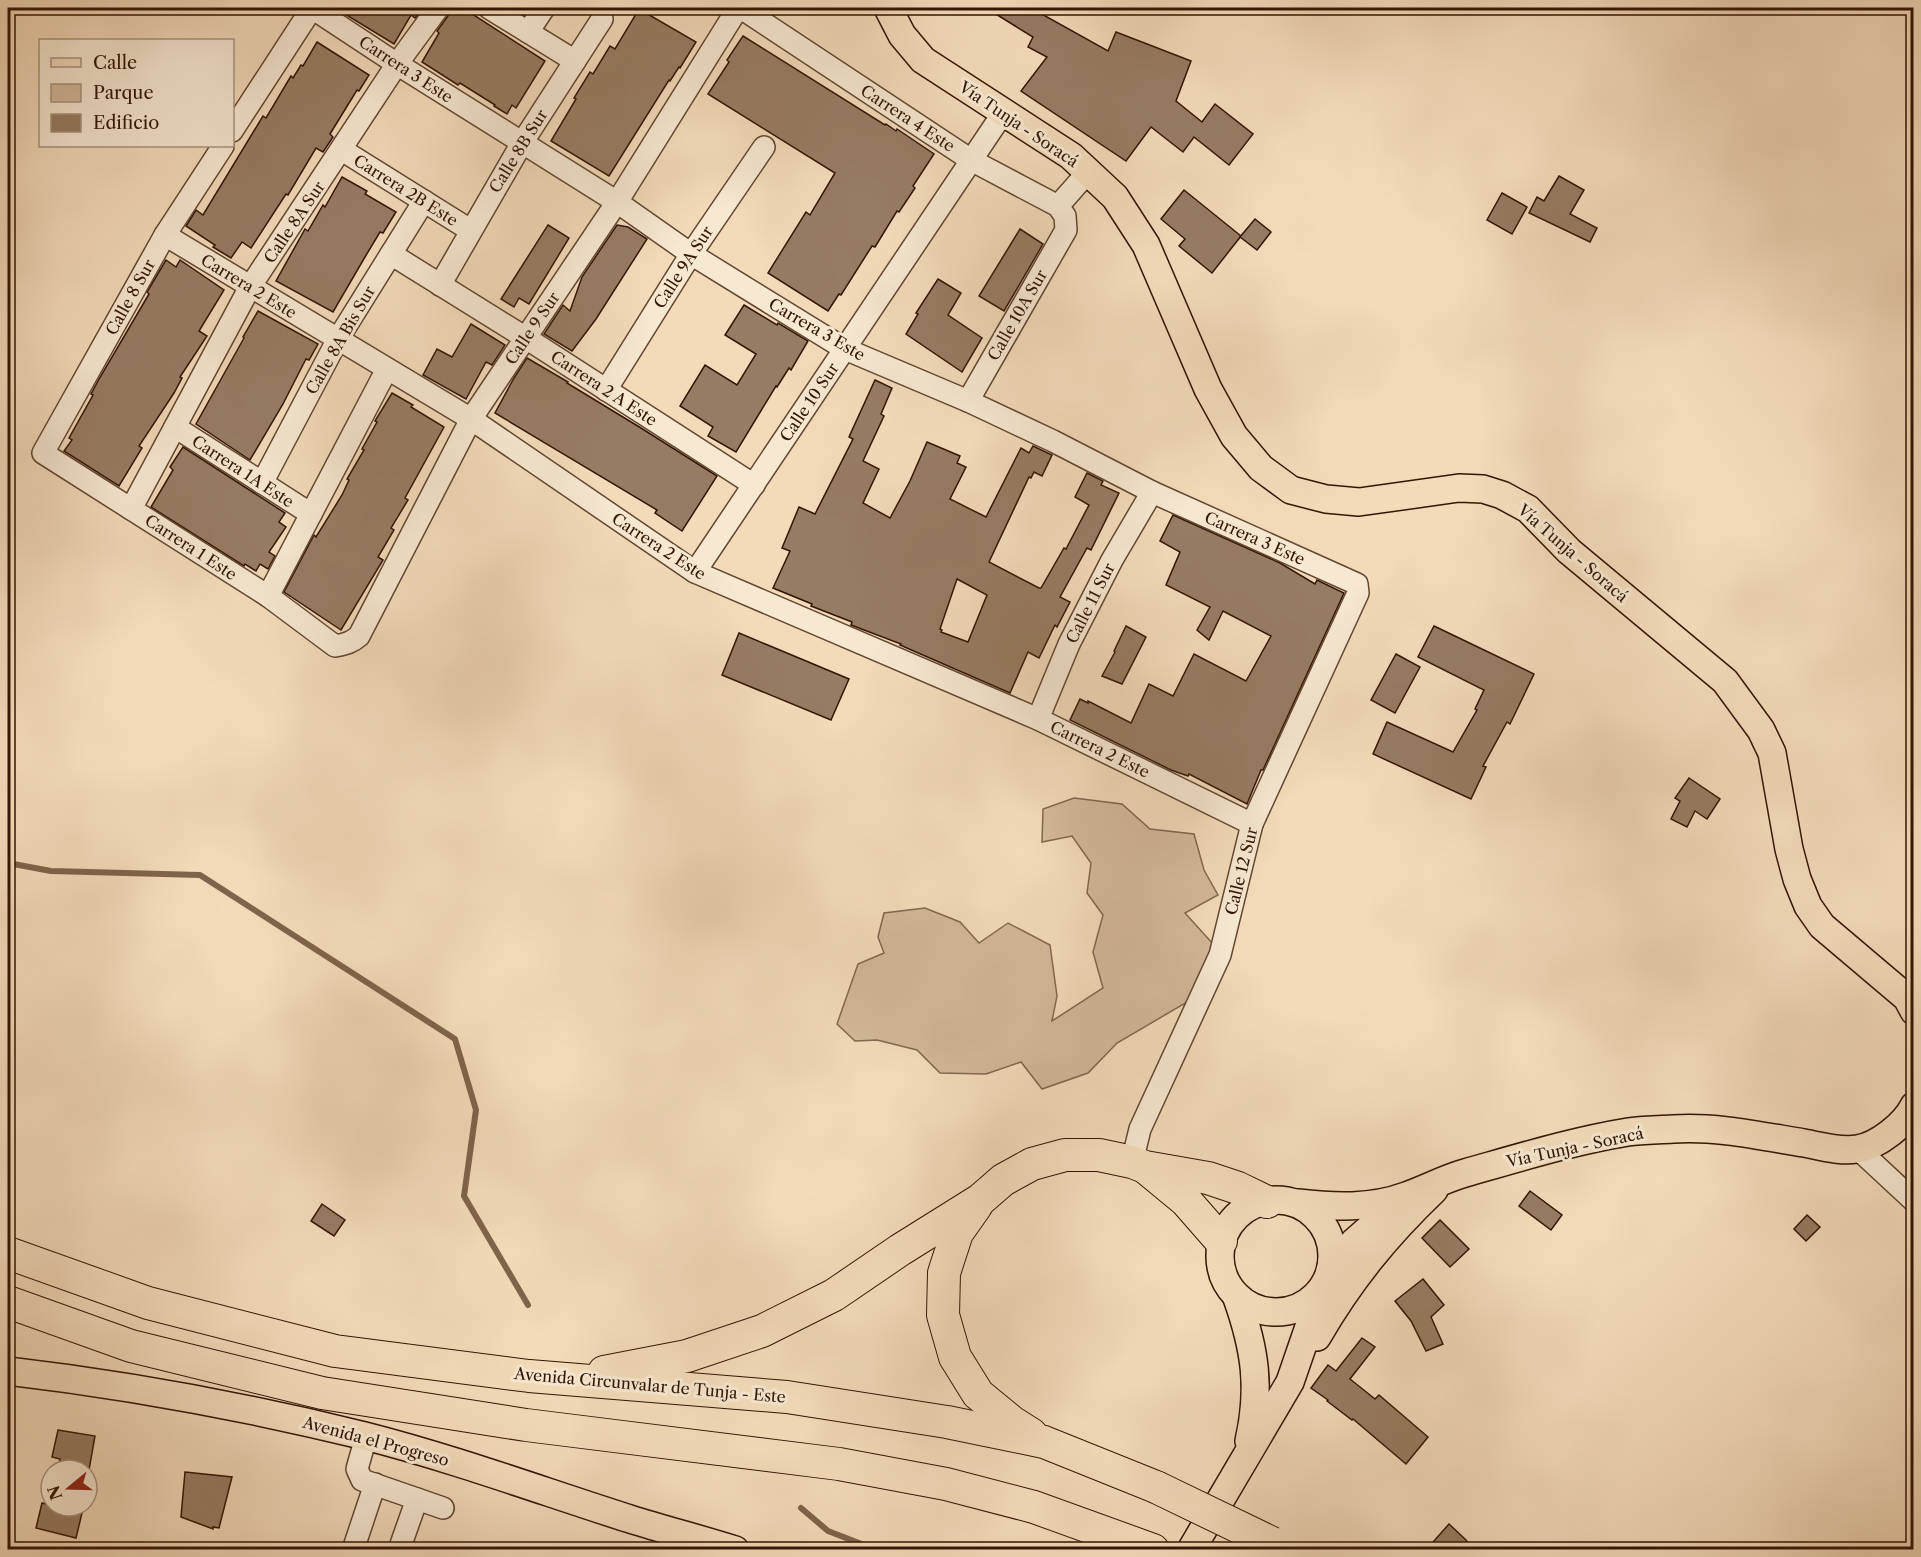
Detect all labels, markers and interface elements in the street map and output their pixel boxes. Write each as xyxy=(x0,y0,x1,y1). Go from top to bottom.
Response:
street label: Carrera 3 Este xyxy=(355,31,457,107)
legend xyxy=(39,39,234,147)
text: Calle xyxy=(93,52,137,74)
street label: Vía Tunja - Soracá xyxy=(955,76,1083,172)
street label: Carrera 4 Este xyxy=(857,80,959,156)
text: Parque xyxy=(93,82,154,104)
street label: Calle 8B Sur xyxy=(484,105,552,196)
text: Edificio xyxy=(93,112,159,134)
street label: Carrera 2B Este xyxy=(350,150,462,230)
street label: Calle 8A Sur xyxy=(259,177,329,267)
street label: Calle 9A Sur xyxy=(649,222,717,312)
street label: Carrera 2 Este xyxy=(197,250,301,322)
street label: Calle 8 Sur xyxy=(101,255,159,338)
street label: Calle 10A Sur xyxy=(983,266,1051,364)
street label: Calle 8A Bis Sur xyxy=(301,282,379,398)
street label: Calle 9 Sur xyxy=(500,288,564,368)
street label: Carrera 3 Este xyxy=(765,293,869,365)
street label: Carrera 2 A Este xyxy=(547,346,661,430)
street label: Calle 10 Sur xyxy=(775,359,843,445)
street label: Carrera 1A Este xyxy=(188,431,298,511)
street label: Vía Tunja - Soracá xyxy=(1513,499,1633,607)
street label: Carrera 3 Este xyxy=(1202,507,1308,569)
street label: Carrera 2 Este xyxy=(608,508,710,584)
street label: Carrera 1 Este xyxy=(141,510,241,584)
street label: Calle 11 Sur xyxy=(1061,559,1119,646)
street label: Carrera 2 Este xyxy=(1047,716,1153,782)
street label: Calle 12 Sur xyxy=(1220,825,1262,917)
street label: Vía Tunja - Soracá xyxy=(1504,1123,1646,1172)
street label: Avenida Circunvalar de Tunja - Este xyxy=(512,1363,787,1407)
street label: Avenida el Progreso xyxy=(300,1412,452,1470)
north arrow xyxy=(39,1458,99,1518)
text: N xyxy=(43,1483,67,1503)

